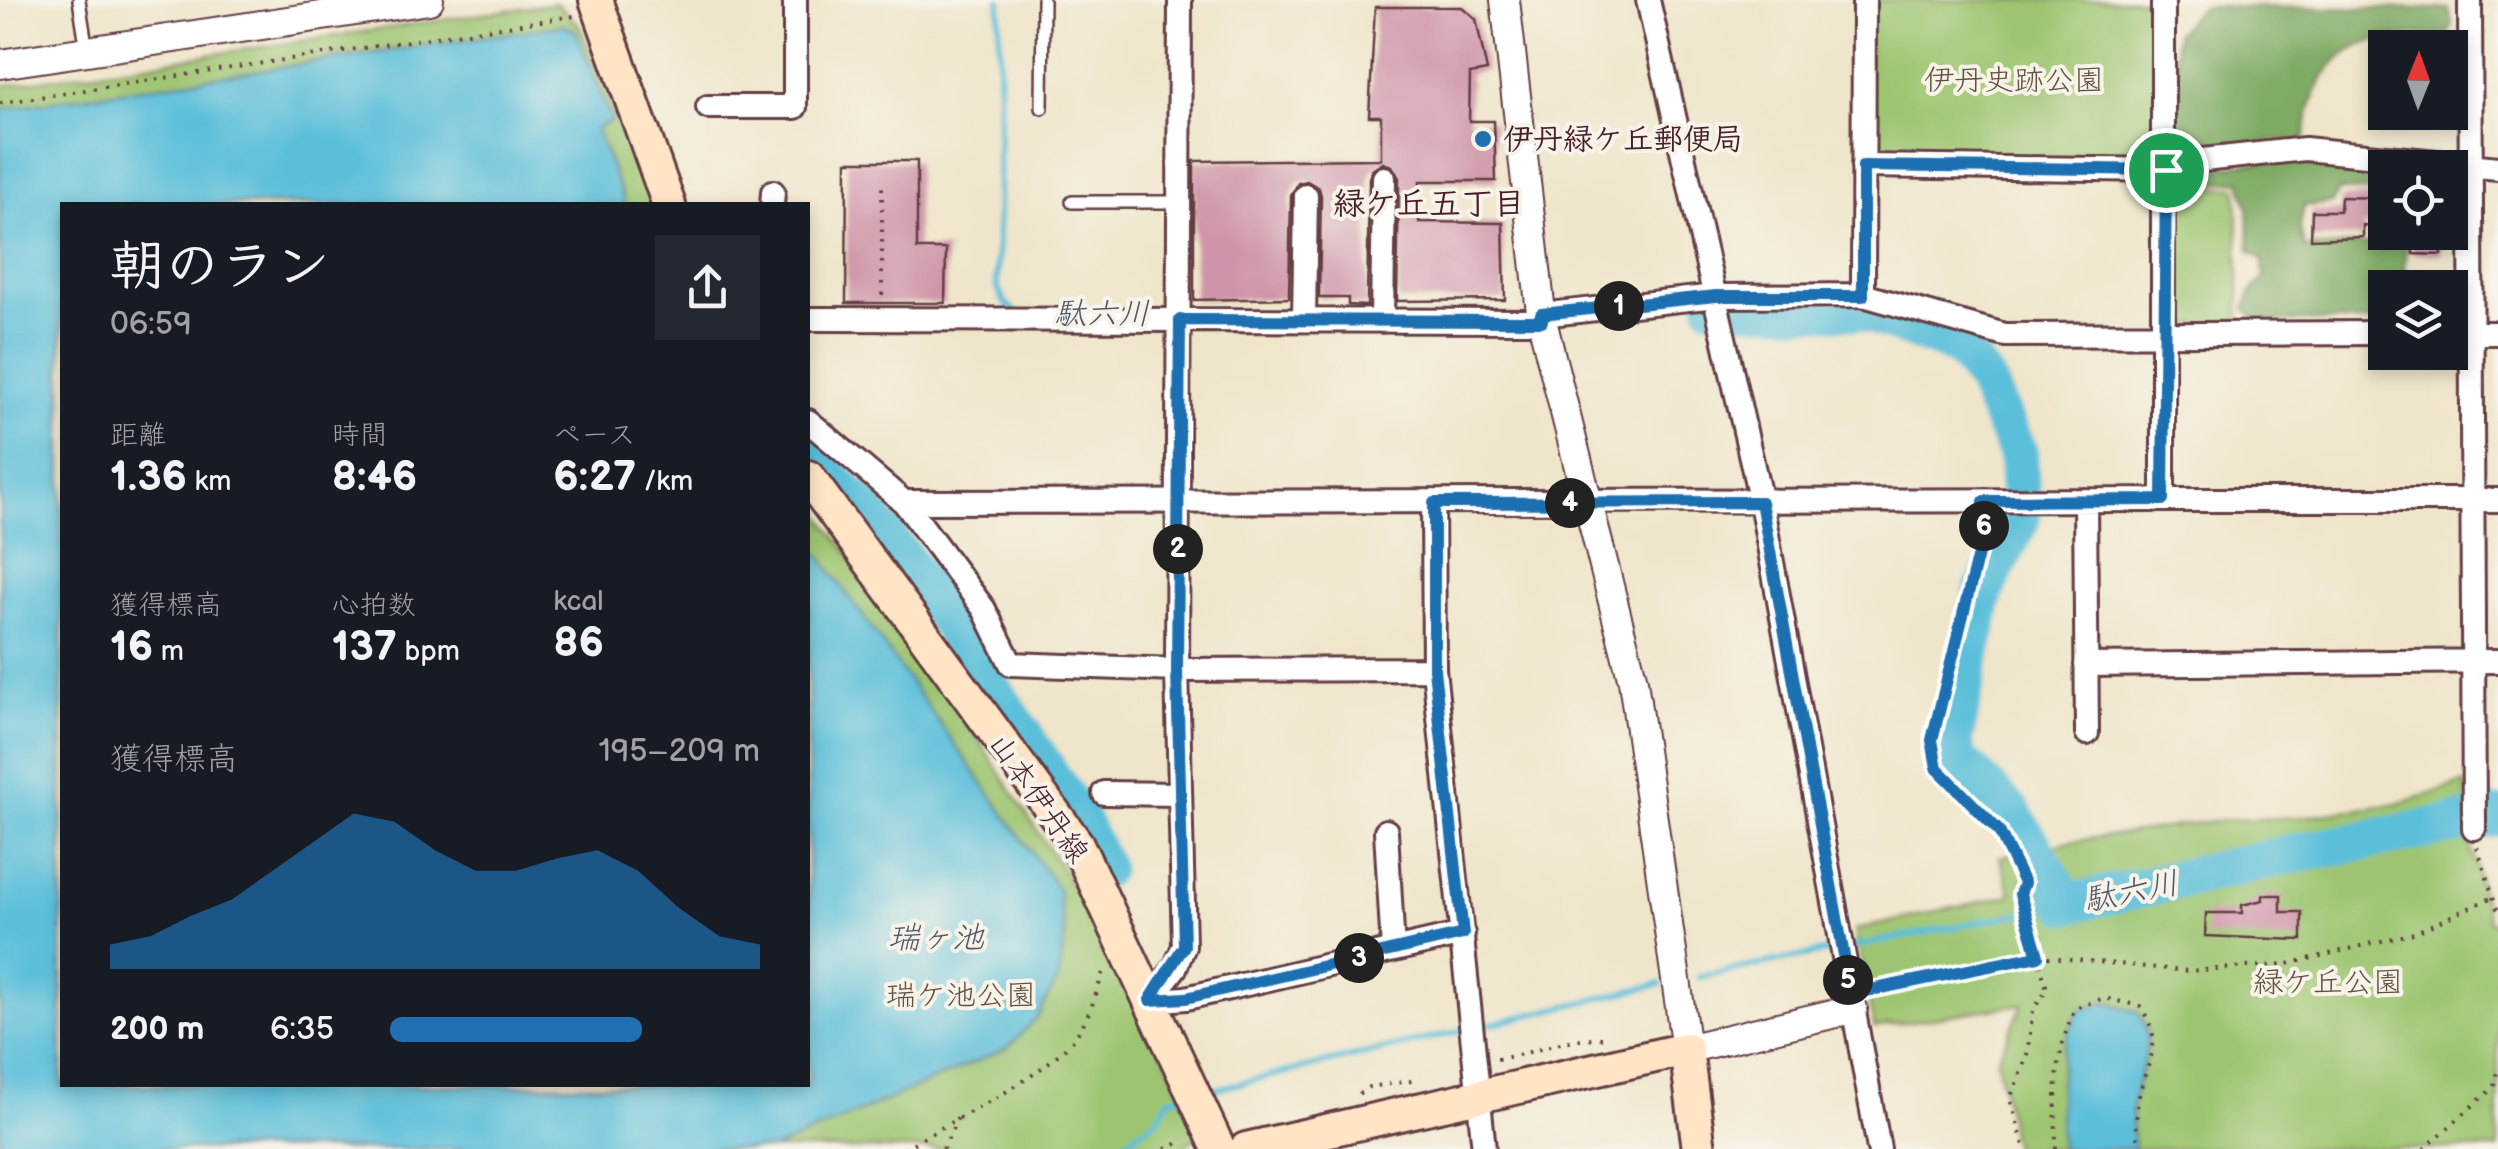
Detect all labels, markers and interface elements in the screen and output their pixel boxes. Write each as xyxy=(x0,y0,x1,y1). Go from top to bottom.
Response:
north arrow xyxy=(2368,30,2468,130)
map controls xyxy=(2368,30,2468,370)
park label: 伊丹史跡公園 xyxy=(1924,63,2104,99)
place label: 伊丹緑ケ丘郵便局 xyxy=(1503,122,1743,158)
marker: 伊丹緑ケ丘郵便局 xyxy=(1472,128,1494,150)
pin xyxy=(2124,128,2209,213)
icon: arrive xyxy=(2139,143,2194,198)
button: locate xyxy=(2368,150,2468,250)
district label: 緑ケ丘五丁目 xyxy=(1333,185,1525,224)
text: 朝のラン xyxy=(110,234,330,301)
button: share xyxy=(655,235,760,340)
button: layers xyxy=(2368,270,2468,370)
pin: 1 xyxy=(1594,281,1644,331)
text: 1 xyxy=(1613,289,1625,322)
water label: 駄六川 xyxy=(1054,295,1150,334)
text: 06:59 xyxy=(110,305,192,344)
text: 距離 xyxy=(110,419,166,452)
text: 時間 xyxy=(332,419,388,452)
text: ペース xyxy=(553,419,636,452)
text: 1.36 xyxy=(110,452,187,503)
text: 8:46 xyxy=(332,452,417,503)
text: 6:27 xyxy=(553,452,636,503)
text: km xyxy=(187,465,231,498)
text: /km xyxy=(636,465,693,498)
pin: 4 xyxy=(1545,478,1595,528)
text: 4 xyxy=(1562,486,1578,519)
pin: 6 xyxy=(1959,501,2009,551)
text: 6 xyxy=(1976,509,1992,542)
pin: 2 xyxy=(1153,524,1203,574)
text: 2 xyxy=(1170,532,1186,565)
text: kcal xyxy=(553,585,604,618)
text: 獲得標高 xyxy=(110,589,222,622)
text: 心拍数 xyxy=(332,589,416,622)
text: 86 xyxy=(553,618,604,669)
text: 16 xyxy=(110,622,153,673)
text: 137 xyxy=(332,622,397,673)
text: m xyxy=(153,635,184,668)
text: bpm xyxy=(397,635,460,668)
street label: 山本伊丹線 xyxy=(980,727,1096,870)
text: 195–209 m xyxy=(598,732,760,771)
text: 獲得標高 xyxy=(110,740,238,779)
water label: 駄六川 xyxy=(2080,864,2182,921)
water label: 瑞ヶ池 xyxy=(888,919,985,958)
pin: 3 xyxy=(1334,933,1384,983)
text: 3 xyxy=(1351,941,1367,974)
pin: 5 xyxy=(1823,955,1873,1005)
text: 5 xyxy=(1840,963,1856,996)
park label: 緑ケ丘公園 xyxy=(2253,965,2403,1001)
park label: 瑞ケ池公園 xyxy=(886,978,1036,1014)
text: 200 m xyxy=(110,1010,204,1049)
text: 6:35 xyxy=(270,1010,334,1049)

